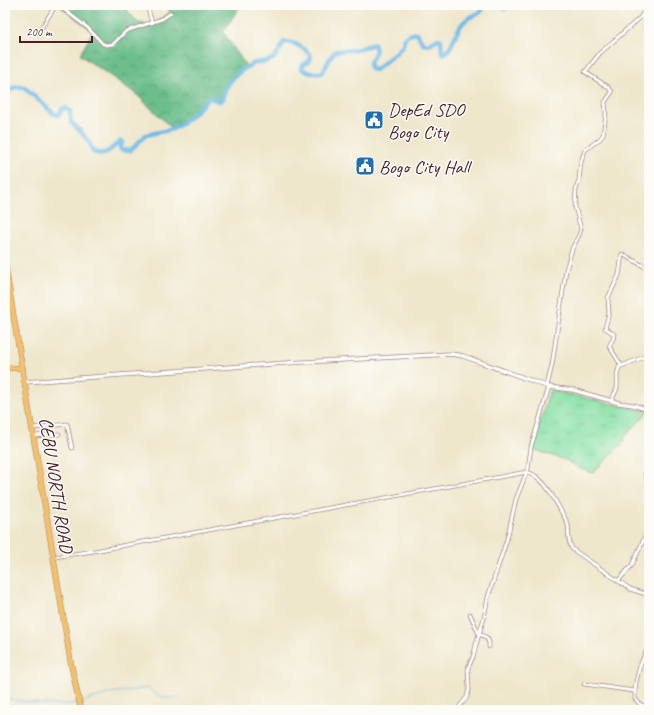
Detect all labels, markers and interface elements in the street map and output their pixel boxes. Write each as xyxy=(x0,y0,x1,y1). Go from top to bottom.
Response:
scale bar xyxy=(20,18,92,44)
text: 200 m xyxy=(26,24,53,40)
place label: DepEd SDO Bogo City xyxy=(388,98,466,144)
public building icon: DepEd SDO Bogo City xyxy=(363,109,385,131)
public building icon: Bogo City Hall xyxy=(354,155,376,177)
place label: Bogo City Hall xyxy=(379,155,473,179)
street label: CEBU NORTH ROAD xyxy=(33,416,79,557)

